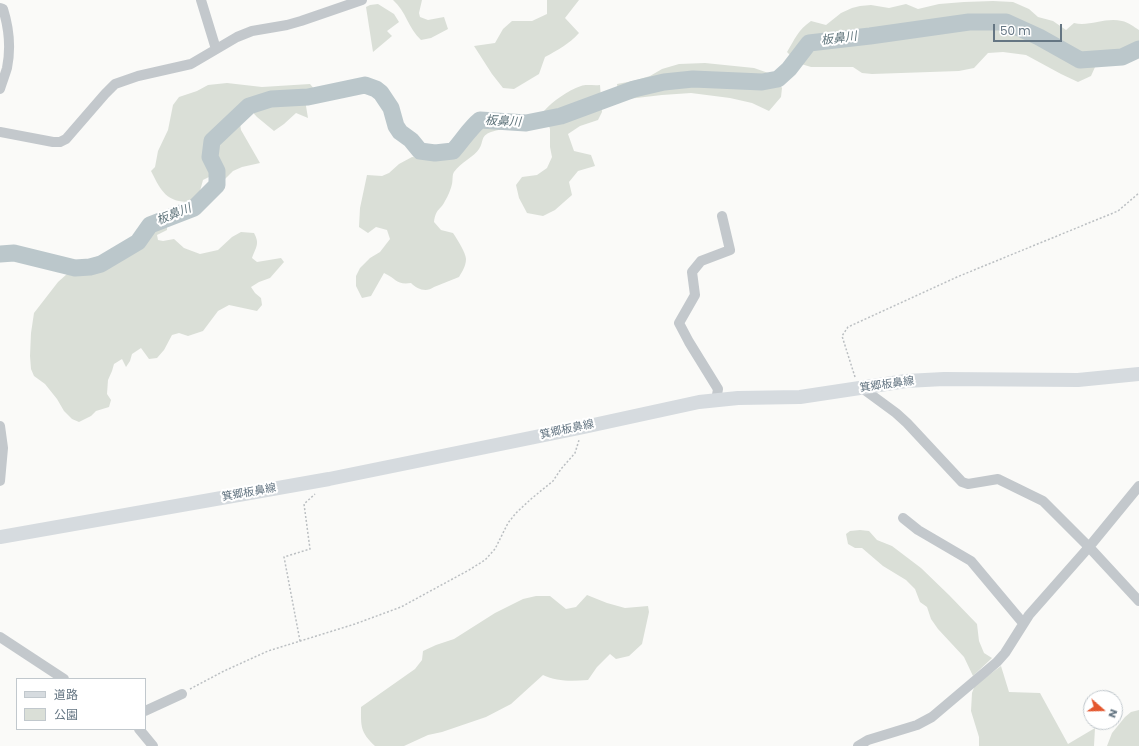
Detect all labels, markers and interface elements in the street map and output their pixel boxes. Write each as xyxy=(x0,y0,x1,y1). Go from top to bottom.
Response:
scale bar xyxy=(995,16,1064,42)
text: 50 m xyxy=(1000,22,1031,39)
water label: 板鼻川 xyxy=(820,30,858,48)
water label: 板鼻川 xyxy=(485,114,521,130)
water label: 板鼻川 xyxy=(155,202,193,228)
street label: 箕郷板鼻線 xyxy=(859,375,915,395)
street label: 箕郷板鼻線 xyxy=(539,418,595,442)
street label: 箕郷板鼻線 xyxy=(221,482,277,504)
legend xyxy=(16,678,146,730)
text: 道路 xyxy=(54,686,78,703)
north arrow xyxy=(1083,690,1123,730)
text: 公園 xyxy=(54,706,78,723)
text: N xyxy=(1104,707,1122,720)

